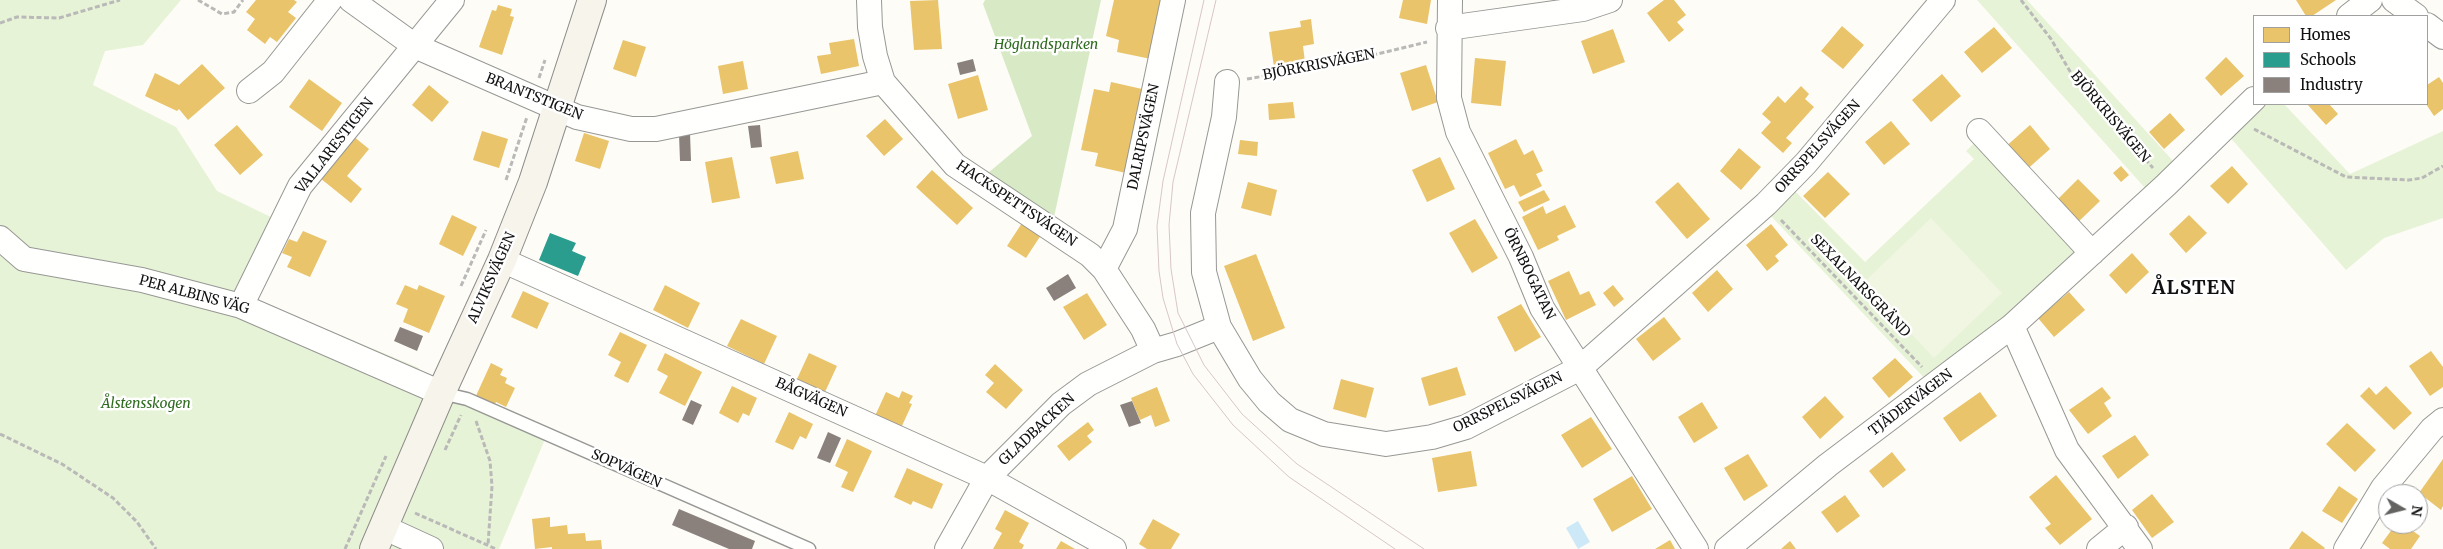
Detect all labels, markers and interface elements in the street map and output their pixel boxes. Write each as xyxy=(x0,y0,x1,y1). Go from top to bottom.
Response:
legend xyxy=(2253,15,2428,105)
text: Homes xyxy=(2300,25,2351,44)
park label: Höglandsparken xyxy=(994,37,1098,53)
street label: BJÖRKRISVÄGEN xyxy=(1261,46,1377,84)
text: Schools xyxy=(2300,50,2356,69)
street label: BJÖRKRISVÄGEN xyxy=(2067,68,2153,166)
street label: BRANTSTIGEN xyxy=(483,70,585,124)
text: Industry xyxy=(2300,75,2363,94)
street label: DALRIPSVÄGEN xyxy=(1125,82,1163,192)
street label: VALLARESTIGEN xyxy=(292,95,378,197)
street label: ORRSPELSVÄGEN xyxy=(1772,97,1864,197)
street label: HACKSPETTSVÄGEN xyxy=(953,157,1079,251)
street label: ÖRNBOGATAN xyxy=(1500,225,1558,323)
street label: ALVIKSVÄGEN xyxy=(464,230,520,326)
street label: SEXALNARSGRÄND xyxy=(1807,231,1913,341)
street label: PER ALBINS VÄG xyxy=(137,272,251,318)
district label: ÅLSTEN xyxy=(2151,278,2237,300)
street label: TJÄDERVÄGEN xyxy=(1866,366,1956,440)
street label: ORRSPELSVÄGEN xyxy=(1451,369,1565,437)
street label: BÅGVÄGEN xyxy=(773,375,849,421)
street label: GLADBACKEN xyxy=(996,391,1078,469)
park label: Ålstensskogen xyxy=(101,396,191,412)
street label: SOPVÄGEN xyxy=(588,446,664,492)
north arrow xyxy=(2378,484,2428,534)
text: N xyxy=(2407,504,2427,518)

